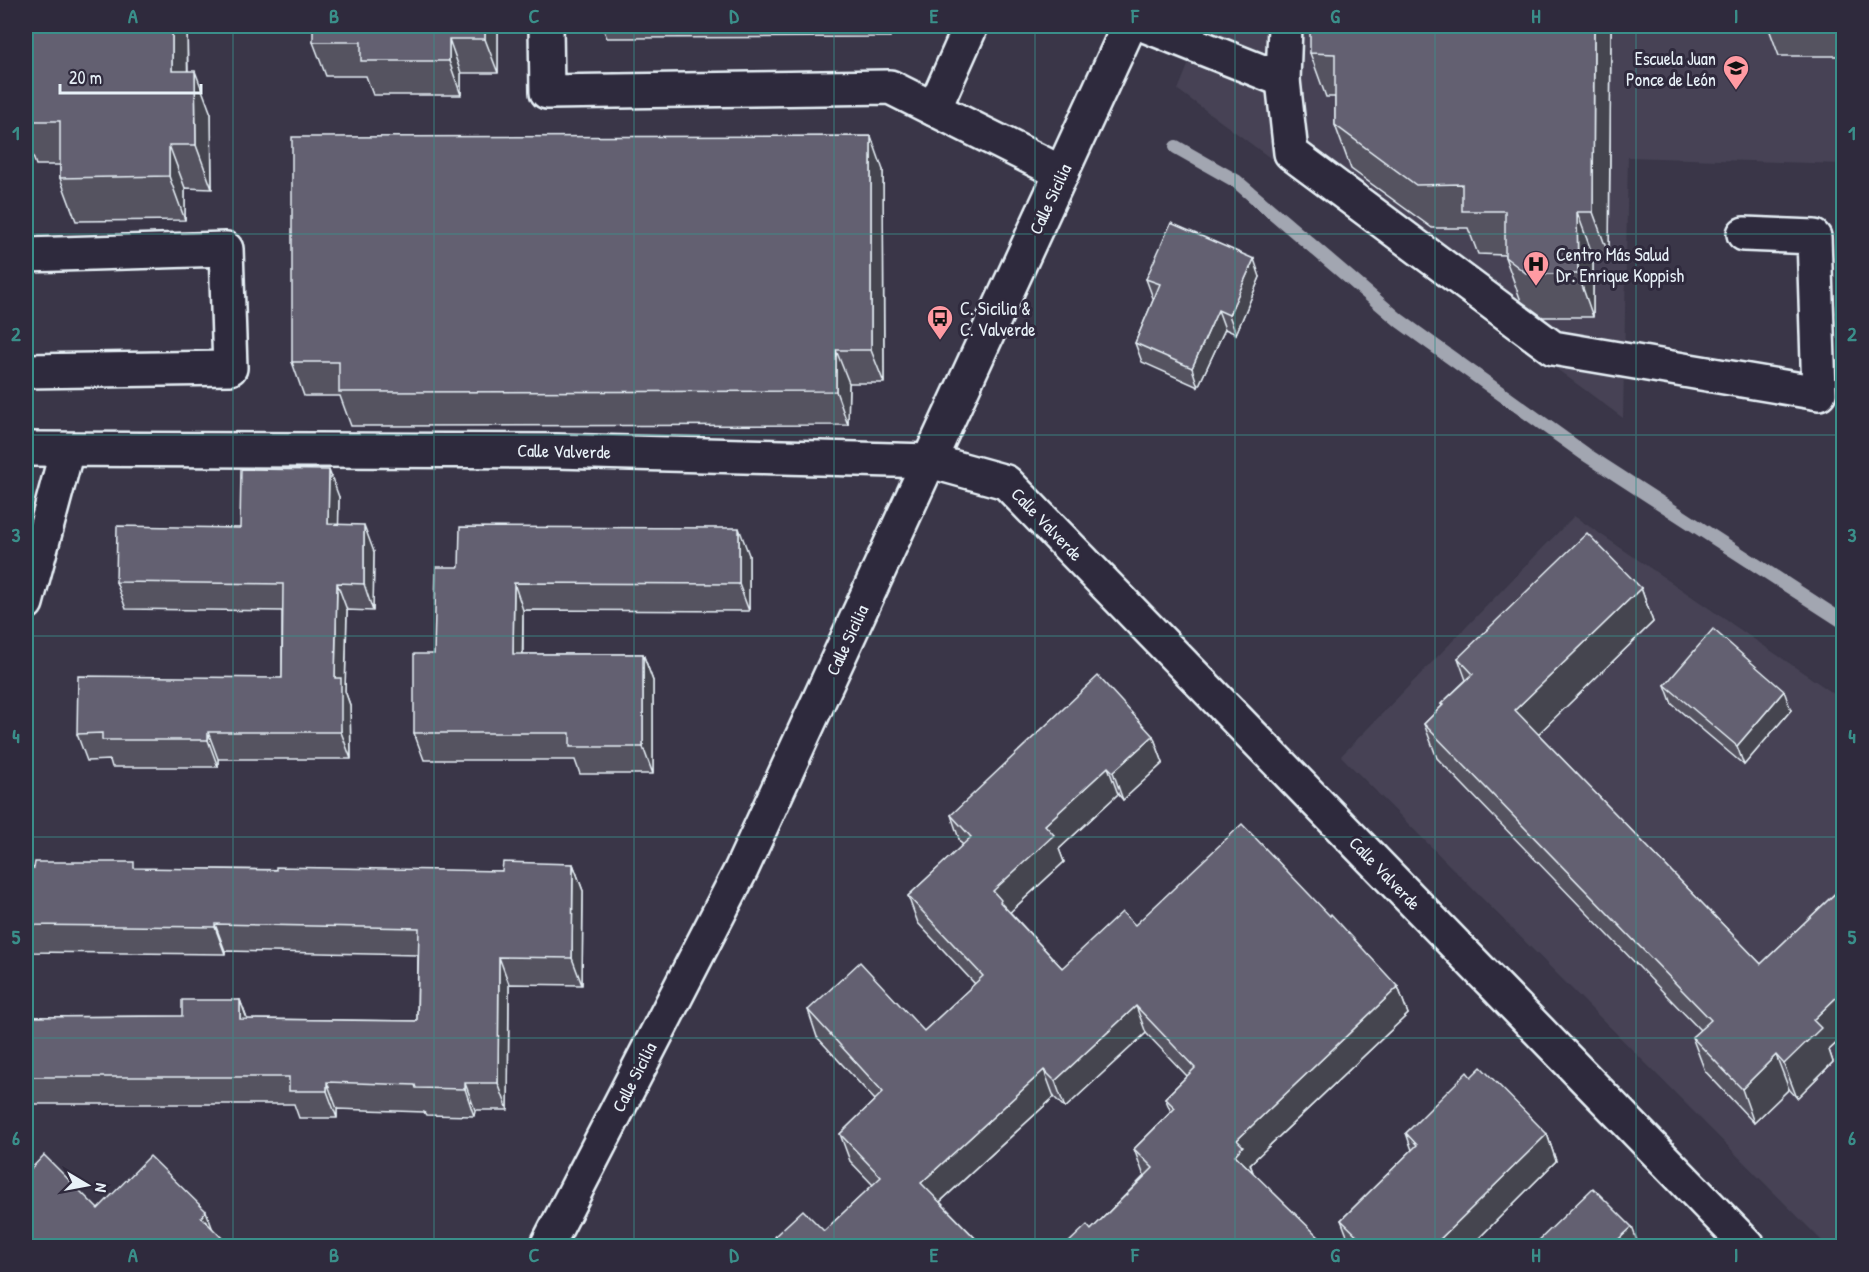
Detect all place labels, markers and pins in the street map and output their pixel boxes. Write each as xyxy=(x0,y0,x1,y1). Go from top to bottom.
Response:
place label: Escuela Juan Ponce de León xyxy=(1626,46,1716,92)
school or university icon: Escuela Juan Ponce de León xyxy=(1721,53,1751,91)
place label: Centro Más Salud Dr. Enrique Koppish xyxy=(1556,242,1684,288)
hospital icon: Centro Más Salud Dr. Enrique Koppish xyxy=(1521,249,1551,287)
place label: C. Sicilia & C. Valverde xyxy=(960,296,1035,342)
bus stop icon: C. Sicilia & C. Valverde xyxy=(925,303,955,341)

